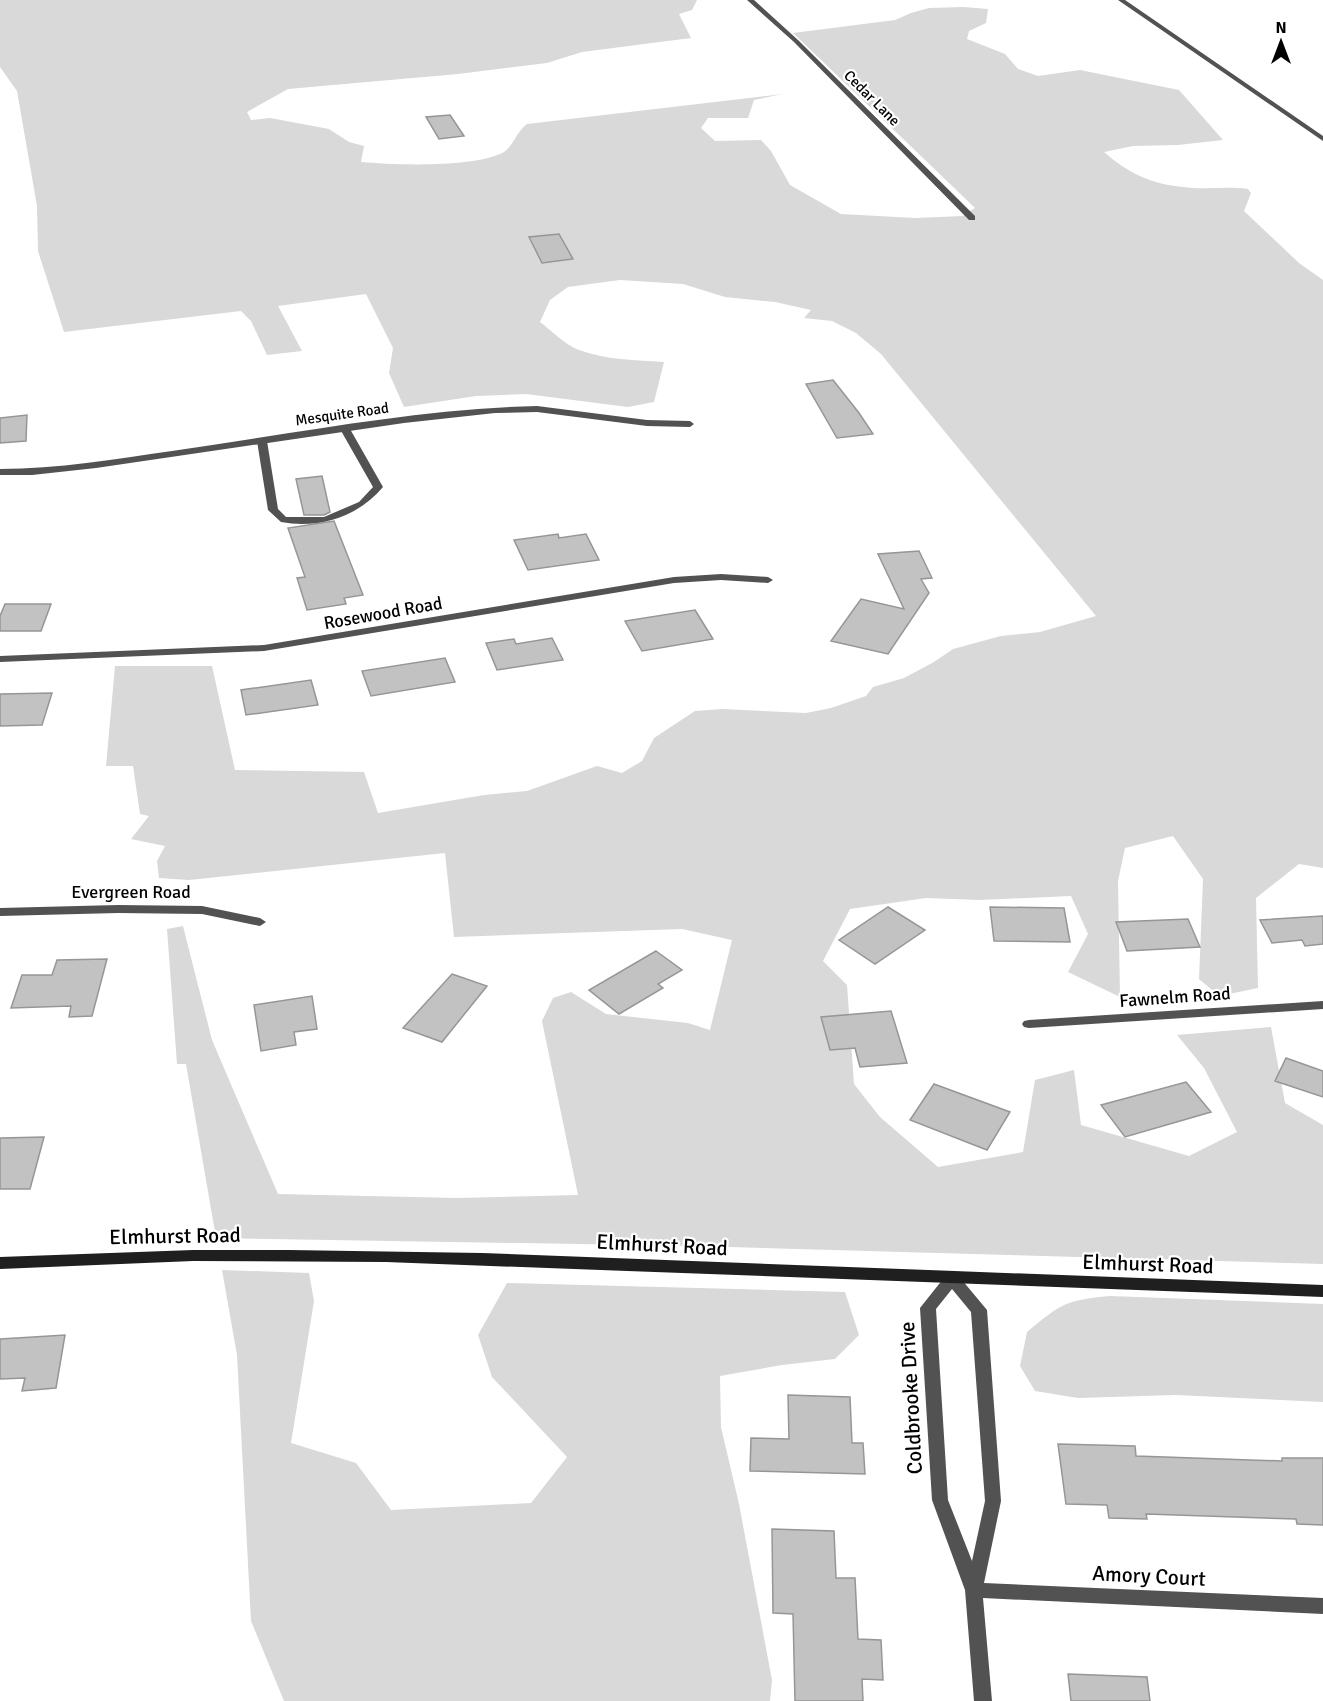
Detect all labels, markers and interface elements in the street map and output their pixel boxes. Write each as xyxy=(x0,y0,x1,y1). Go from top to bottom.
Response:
north arrow xyxy=(1251,12,1311,72)
text: N xyxy=(1275,18,1287,38)
street label: Cedar Lane xyxy=(840,66,904,130)
street label: Mesquite Road xyxy=(294,399,390,429)
street label: Rosewood Road xyxy=(322,592,444,634)
street label: Evergreen Road xyxy=(71,881,191,903)
street label: Fawnelm Road xyxy=(1119,982,1231,1012)
street label: Elmhurst Road xyxy=(109,1222,241,1250)
street label: Elmhurst Road xyxy=(596,1229,728,1261)
street label: Elmhurst Road xyxy=(1082,1249,1214,1279)
street label: Coldbrooke Drive xyxy=(894,1321,928,1475)
street label: Amory Court xyxy=(1092,1560,1206,1592)

